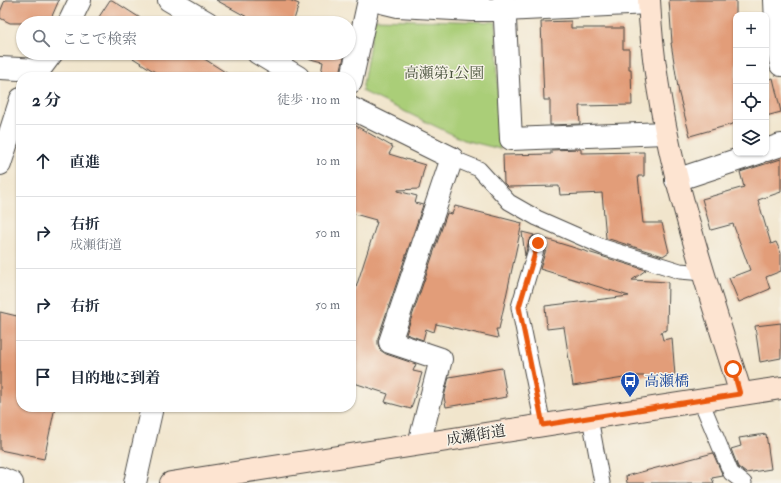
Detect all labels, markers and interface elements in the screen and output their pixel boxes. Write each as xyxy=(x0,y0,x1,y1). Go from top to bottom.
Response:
map controls xyxy=(733,12,769,156)
button: + xyxy=(733,12,769,48)
search box xyxy=(16,16,356,60)
icon: search xyxy=(30,27,52,49)
text: ここで検索 xyxy=(62,30,137,49)
button: − xyxy=(733,48,769,84)
park label: 高瀬第1公園 xyxy=(404,64,484,83)
button: locate xyxy=(733,84,769,120)
text: 2 分 xyxy=(32,90,61,111)
text: 徒歩 · 110 m xyxy=(277,92,340,108)
button: layers xyxy=(733,120,769,156)
icon: ahead xyxy=(32,150,54,172)
text: 直進 xyxy=(70,153,100,172)
text: 10 m xyxy=(316,153,340,169)
text: 右折 xyxy=(70,215,100,234)
icon: right xyxy=(32,222,54,244)
text: 50 m xyxy=(315,225,340,241)
route end xyxy=(529,234,547,252)
text: 成瀬街道 xyxy=(70,237,122,253)
icon: right xyxy=(32,294,54,316)
text: 右折 xyxy=(70,297,100,316)
text: 50 m xyxy=(315,297,340,313)
route start xyxy=(724,360,742,378)
icon: arrive xyxy=(32,366,54,388)
text: 目的地に到着 xyxy=(70,369,160,388)
bus stop icon: 高瀬橋 xyxy=(619,370,641,398)
place label: 高瀬橋 xyxy=(644,372,689,391)
street label: 成瀬街道 xyxy=(445,421,507,450)

